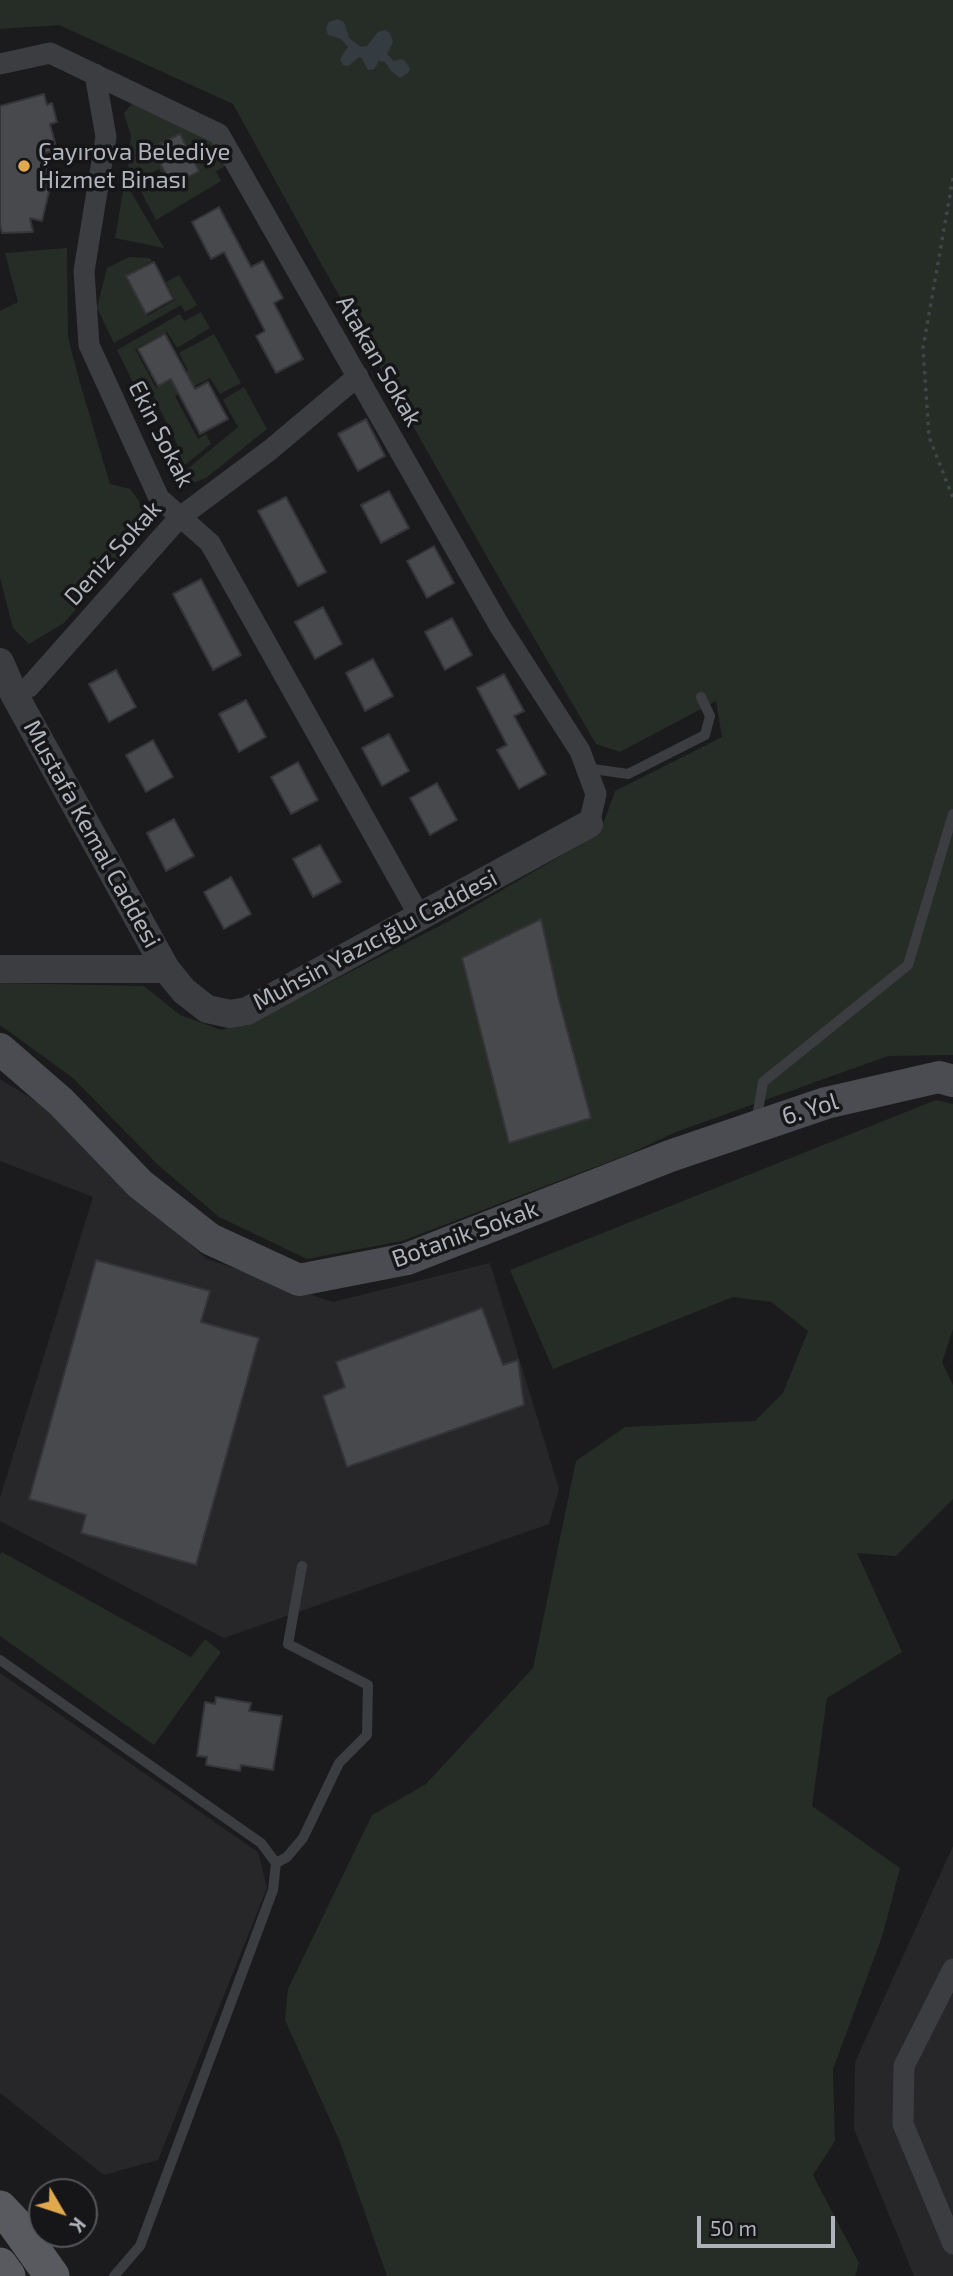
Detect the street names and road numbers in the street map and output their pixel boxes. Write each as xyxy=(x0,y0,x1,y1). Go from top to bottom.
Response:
street label: Atakan Sokak xyxy=(330,290,428,432)
street label: Ekin Sokak xyxy=(122,376,200,492)
street label: Deniz Sokak xyxy=(58,495,168,611)
street label: Mustafa Kemal Caddesi xyxy=(17,715,167,953)
street label: Muhsin Yazıcığlu Caddesi xyxy=(248,863,502,1017)
street label: 6. Yol xyxy=(778,1087,842,1131)
street label: Botanik Sokak xyxy=(388,1194,542,1274)

